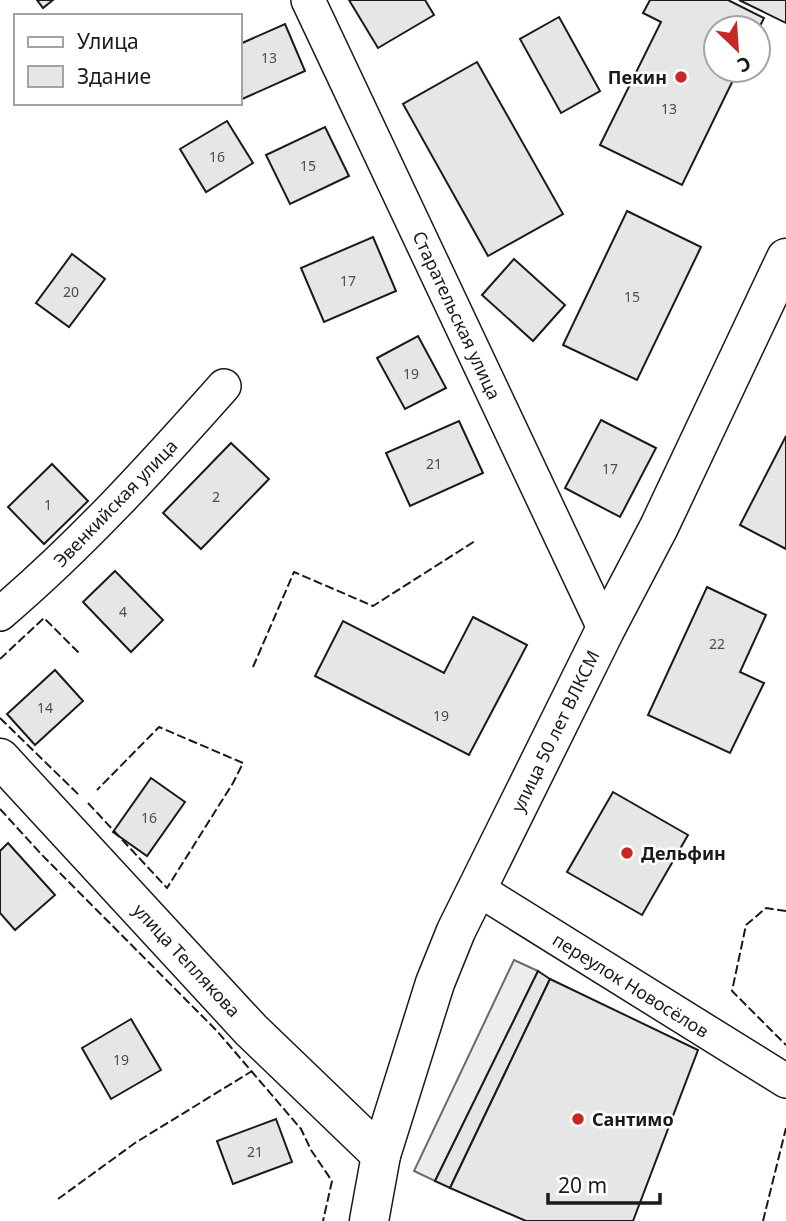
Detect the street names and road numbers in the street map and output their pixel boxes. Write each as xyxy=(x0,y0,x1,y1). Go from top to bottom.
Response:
street label: Старательская улица xyxy=(407,227,507,403)
street label: Эвенкийская улица xyxy=(48,434,182,572)
street label: улица 50 лет ВЛКСМ xyxy=(505,646,605,816)
street label: улица Теплякова xyxy=(128,898,246,1022)
street label: переулок Новосёлов xyxy=(548,927,714,1043)

